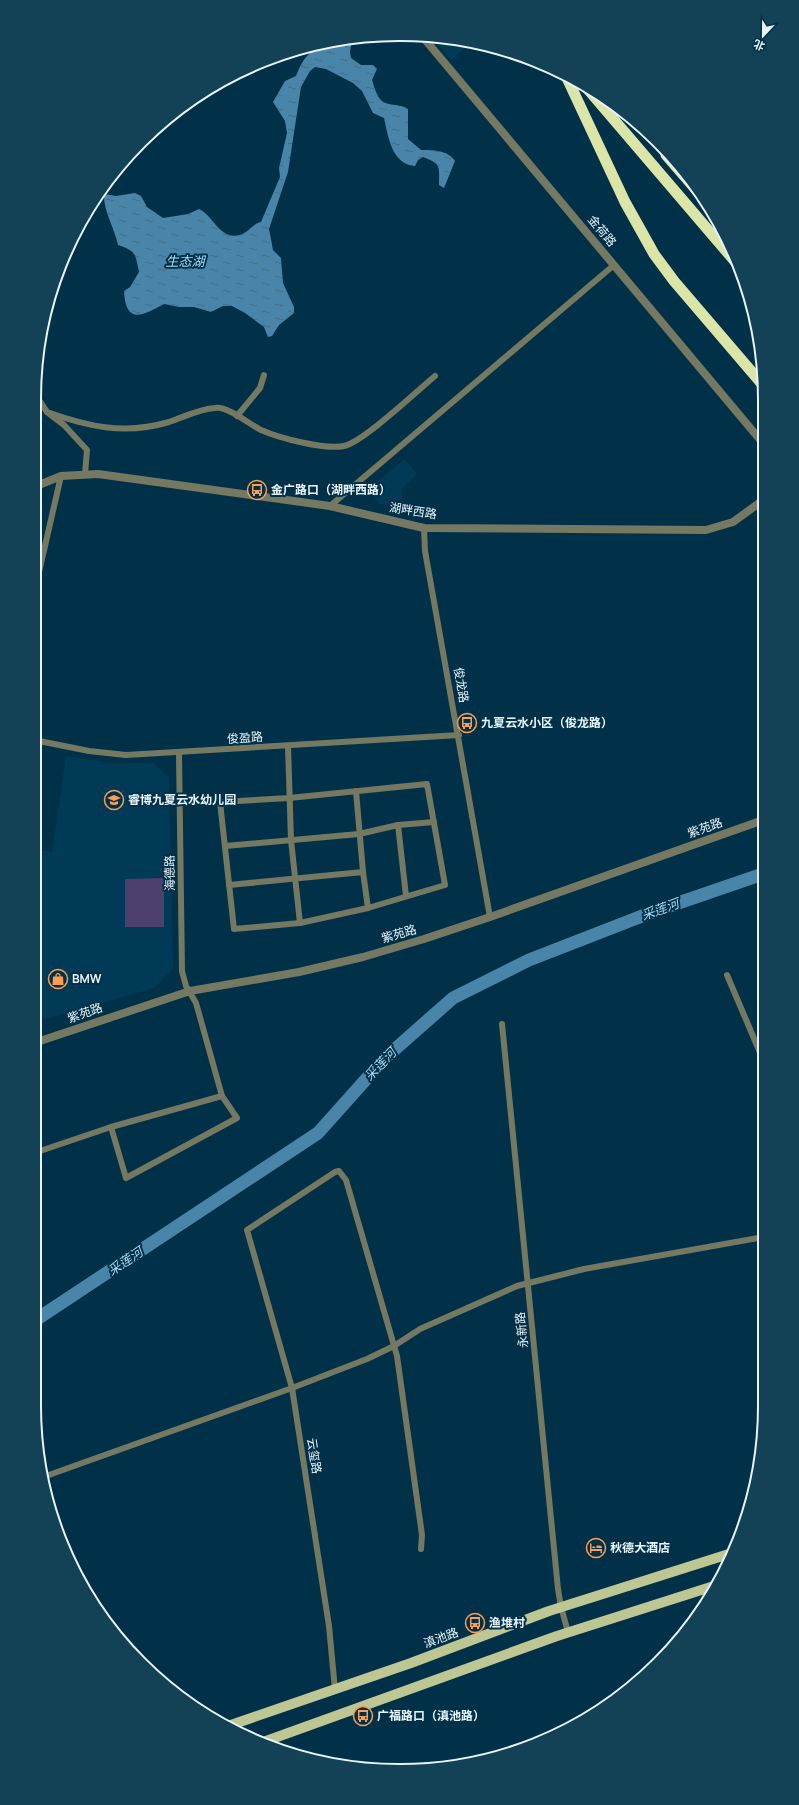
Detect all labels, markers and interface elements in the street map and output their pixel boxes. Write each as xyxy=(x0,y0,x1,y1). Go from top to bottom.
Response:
north arrow xyxy=(743,16,783,56)
text: 北 xyxy=(751,37,767,55)
street label: 金荷路 xyxy=(584,211,620,250)
water label: 生态湖 xyxy=(165,252,206,270)
bus stop icon: 金广路口（湖畔西路） xyxy=(246,479,268,501)
place label: 金广路口（湖畔西路） xyxy=(271,481,391,498)
street label: 湖畔西路 xyxy=(388,498,438,523)
street label: 俊龙路 xyxy=(450,666,473,704)
bus stop icon: 九夏云水小区（俊龙路） xyxy=(456,712,478,734)
place label: 九夏云水小区（俊龙路） xyxy=(481,714,613,731)
street label: 俊盈路 xyxy=(226,728,264,747)
school or university icon: 睿博九夏云水幼儿园 xyxy=(103,789,125,811)
place label: 睿博九夏云水幼儿园 xyxy=(128,791,236,808)
street label: 紫苑路 xyxy=(685,814,725,841)
street label: 海德路 xyxy=(161,855,178,891)
water label: 采莲河 xyxy=(639,893,684,924)
street label: 紫苑路 xyxy=(379,920,419,947)
shop icon: BMW xyxy=(47,968,69,990)
place label: BMW xyxy=(72,970,102,987)
street label: 紫苑路 xyxy=(65,999,105,1026)
water label: 采莲河 xyxy=(360,1042,402,1084)
water label: 采莲河 xyxy=(104,1241,149,1279)
street label: 永新路 xyxy=(511,1311,532,1349)
street label: 云玺路 xyxy=(303,1437,326,1475)
hotel icon: 秋德大酒店 xyxy=(585,1537,607,1559)
place label: 秋德大酒店 xyxy=(610,1539,670,1556)
bus stop icon: 渔堆村 xyxy=(464,1612,486,1634)
place label: 渔堆村 xyxy=(489,1614,525,1631)
street label: 滇池路 xyxy=(421,1623,461,1652)
bus stop icon: 广福路口（滇池路） xyxy=(352,1705,374,1727)
place label: 广福路口（滇池路） xyxy=(377,1707,485,1724)

